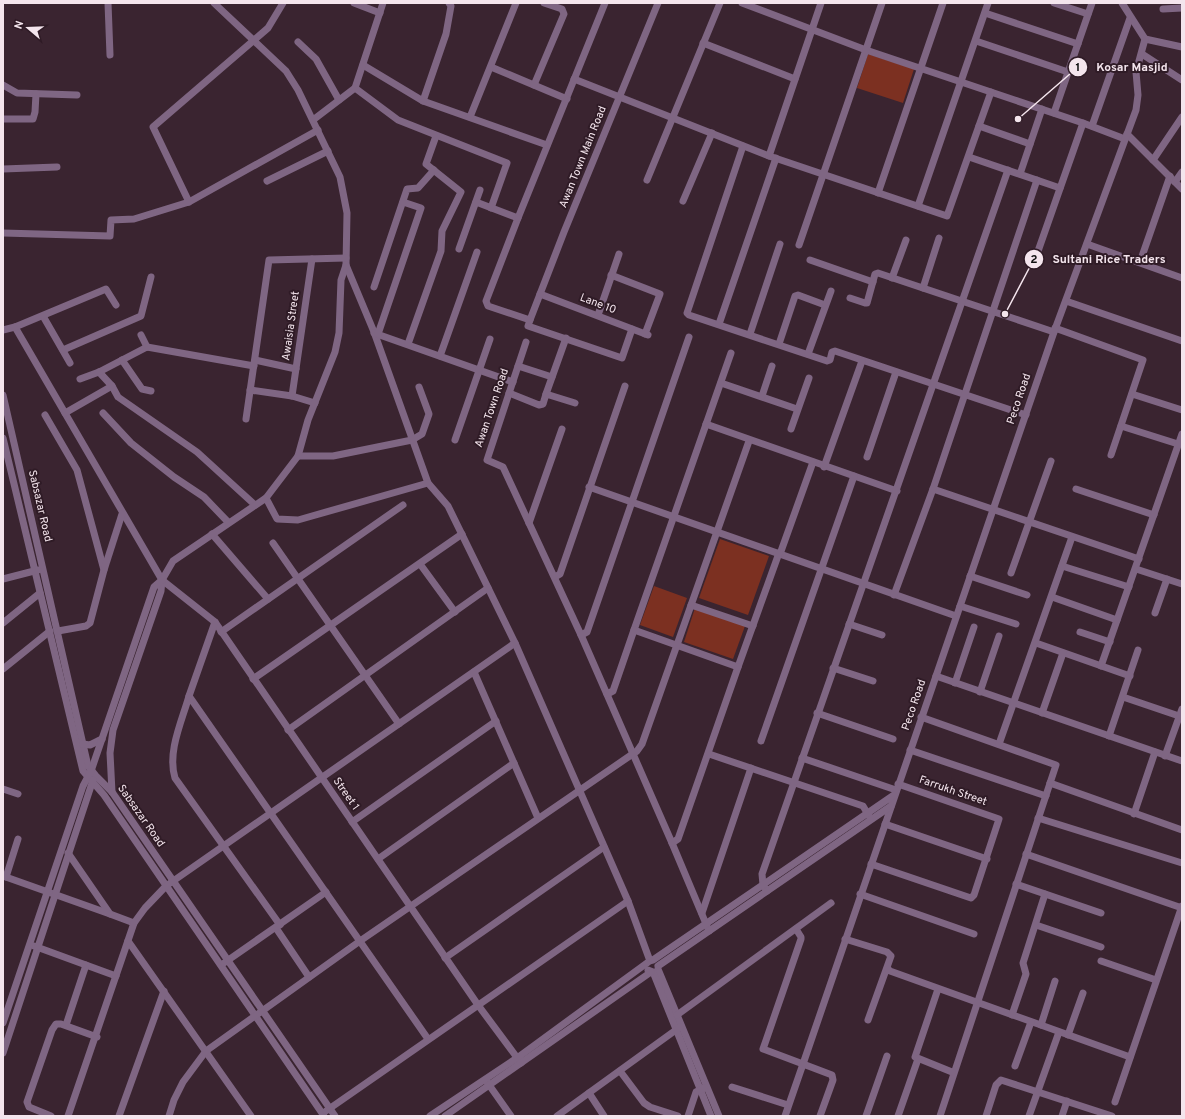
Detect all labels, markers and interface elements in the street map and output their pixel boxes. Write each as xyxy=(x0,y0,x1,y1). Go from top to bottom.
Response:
north arrow xyxy=(8,8,48,48)
text: N xyxy=(12,19,27,31)
callout: Kosar Masjid xyxy=(1068,55,1176,79)
text: 1 xyxy=(1076,60,1080,76)
text: Kosar Masjid xyxy=(1096,60,1168,76)
street label: Awan Town Main Road xyxy=(556,104,610,210)
callout: Sultani Rice Traders xyxy=(1024,247,1173,271)
text: 2 xyxy=(1030,252,1038,268)
text: Sultani Rice Traders xyxy=(1052,252,1166,268)
street label: Awaisia Street xyxy=(279,290,303,362)
street label: Lane 10 xyxy=(578,291,618,317)
street label: Awan Town Road xyxy=(472,367,512,449)
street label: Peco Road xyxy=(1004,372,1034,426)
street label: Sabsazar Road xyxy=(25,469,55,543)
street label: Peco Road xyxy=(899,678,929,732)
street label: Farrukh Street xyxy=(917,773,989,809)
street label: Street 1 xyxy=(330,775,362,813)
street label: Sabsazar Road xyxy=(114,782,168,850)

